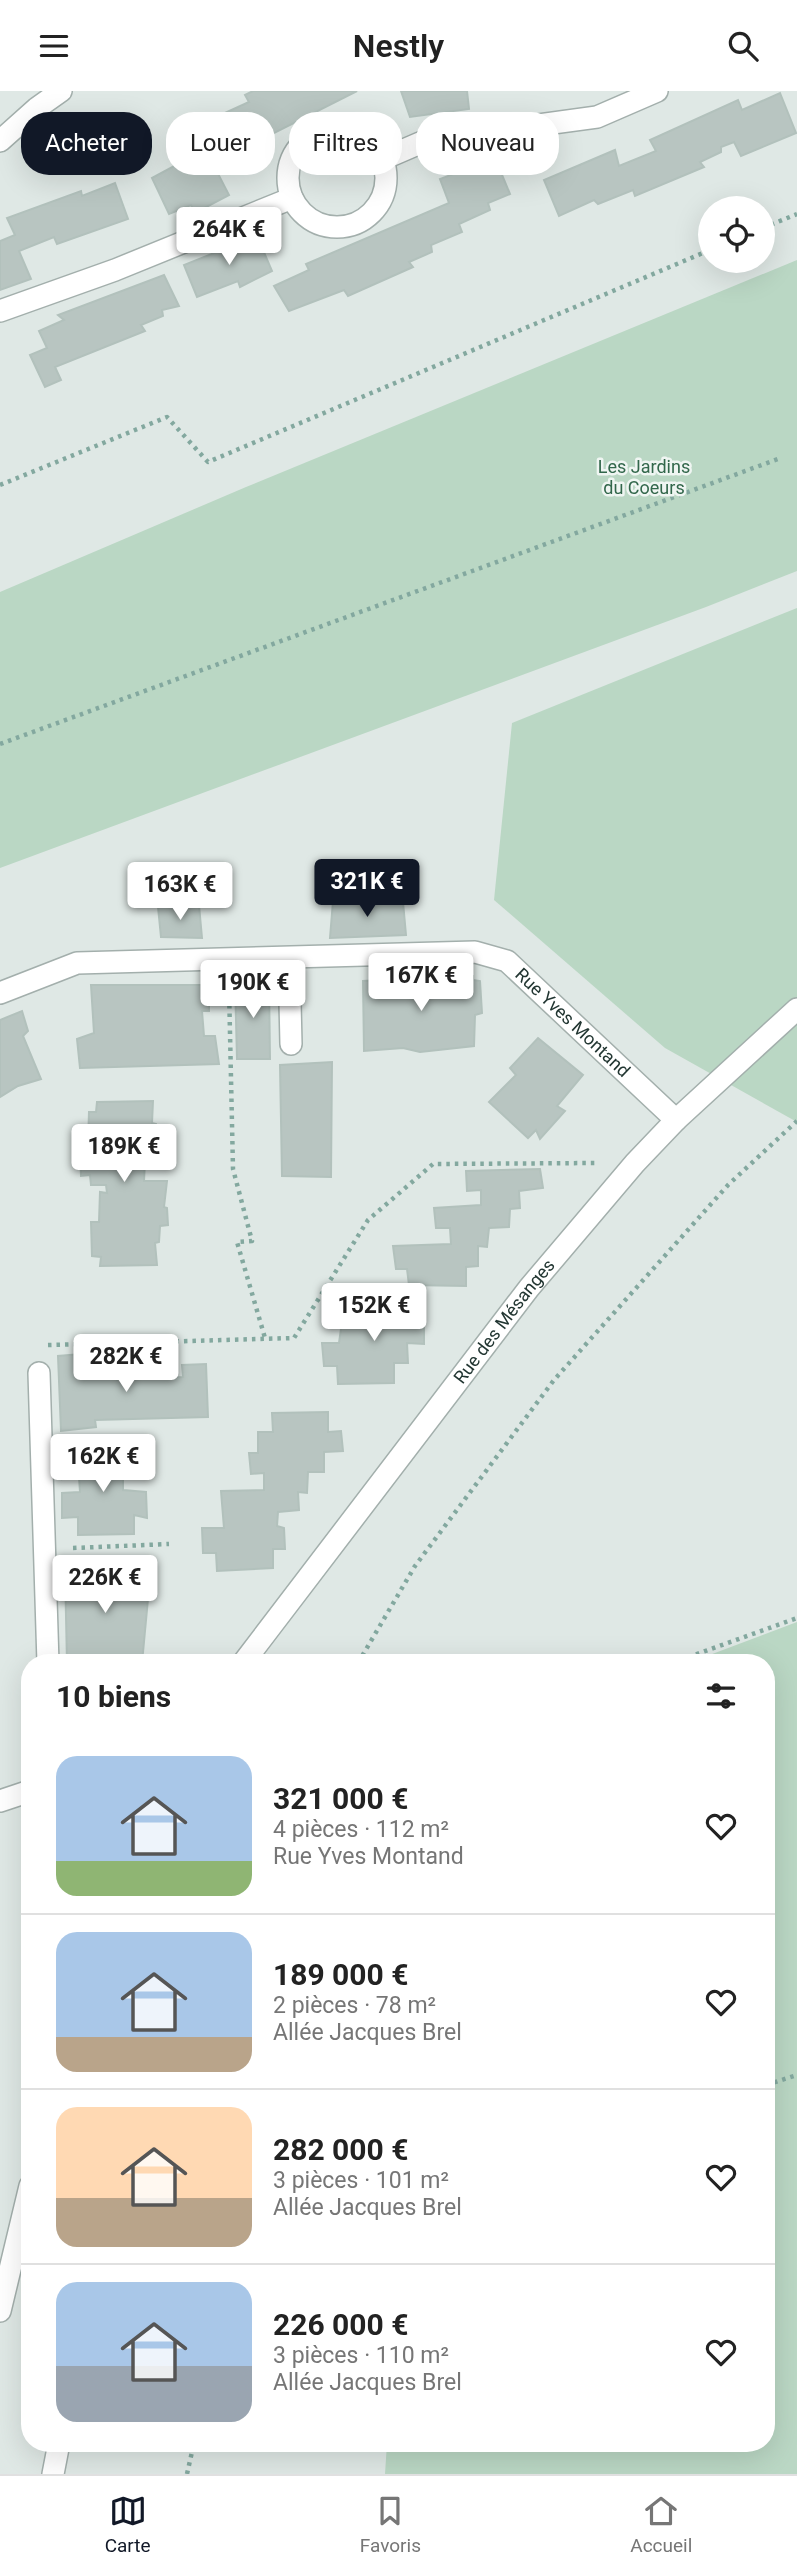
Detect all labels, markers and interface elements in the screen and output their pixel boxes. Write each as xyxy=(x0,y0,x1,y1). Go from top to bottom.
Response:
icon: menu xyxy=(35,27,73,65)
text: Nestly xyxy=(353,27,444,65)
icon: search xyxy=(724,27,762,65)
chip: Acheter xyxy=(21,112,152,175)
chip: Louer xyxy=(166,112,275,175)
chip: Filtres xyxy=(289,112,402,175)
chip: Nouveau xyxy=(416,112,559,175)
map controls xyxy=(698,196,775,273)
button: locate xyxy=(698,196,775,273)
pin: 264K € xyxy=(172,207,286,267)
text: 264K € xyxy=(192,216,266,243)
park label: Les Jardins du Coeurs xyxy=(598,456,690,498)
pin: 321K € xyxy=(310,859,424,919)
pin: 163K € xyxy=(123,863,237,922)
text: 321K € xyxy=(330,868,404,895)
text: 163K € xyxy=(143,871,217,898)
pin: 167K € xyxy=(364,953,478,1013)
pin: 190K € xyxy=(196,961,310,1020)
text: 167K € xyxy=(384,962,458,989)
street label: Rue Yves Montand xyxy=(511,963,634,1081)
text: 190K € xyxy=(216,969,290,996)
pin: 189K € xyxy=(67,1125,181,1184)
text: 189K € xyxy=(87,1133,161,1160)
street label: Rue des Mésanges xyxy=(449,1255,559,1387)
pin: 152K € xyxy=(317,1283,431,1343)
text: 152K € xyxy=(337,1292,411,1319)
pin: 282K € xyxy=(69,1335,183,1394)
text: 282K € xyxy=(89,1343,163,1370)
pin: 162K € xyxy=(46,1435,160,1494)
text: 162K € xyxy=(66,1443,140,1470)
pin: 226K € xyxy=(48,1555,162,1615)
text: 226K € xyxy=(68,1564,142,1591)
icon: filters xyxy=(702,1677,740,1715)
text: 10 biens xyxy=(56,1679,171,1714)
text: 321 000 € xyxy=(273,1781,408,1816)
icon: home xyxy=(112,1784,196,1868)
icon: heart xyxy=(702,1807,740,1845)
text: 4 pièces · 112 m² xyxy=(273,1816,449,1843)
text: Rue Yves Montand xyxy=(273,1843,464,1870)
text: 189 000 € xyxy=(273,1957,408,1992)
icon: home xyxy=(112,1960,196,2044)
icon: heart xyxy=(702,1983,740,2021)
text: 2 pièces · 78 m² xyxy=(273,1992,436,2019)
text: Allée Jacques Brel xyxy=(273,2019,462,2046)
text: 282 000 € xyxy=(273,2132,408,2167)
icon: home xyxy=(112,2135,196,2219)
icon: heart xyxy=(702,2158,740,2196)
text: 3 pièces · 101 m² xyxy=(273,2167,449,2194)
text: Allée Jacques Brel xyxy=(273,2194,462,2221)
text: 226 000 € xyxy=(273,2307,408,2342)
icon: home xyxy=(112,2310,196,2394)
icon: heart xyxy=(702,2333,740,2371)
text: 3 pièces · 110 m² xyxy=(273,2342,449,2369)
text: Allée Jacques Brel xyxy=(273,2369,462,2396)
tab: Carte xyxy=(105,2492,151,2557)
tab: Favoris xyxy=(360,2492,421,2557)
tab: Accueil xyxy=(630,2492,692,2557)

